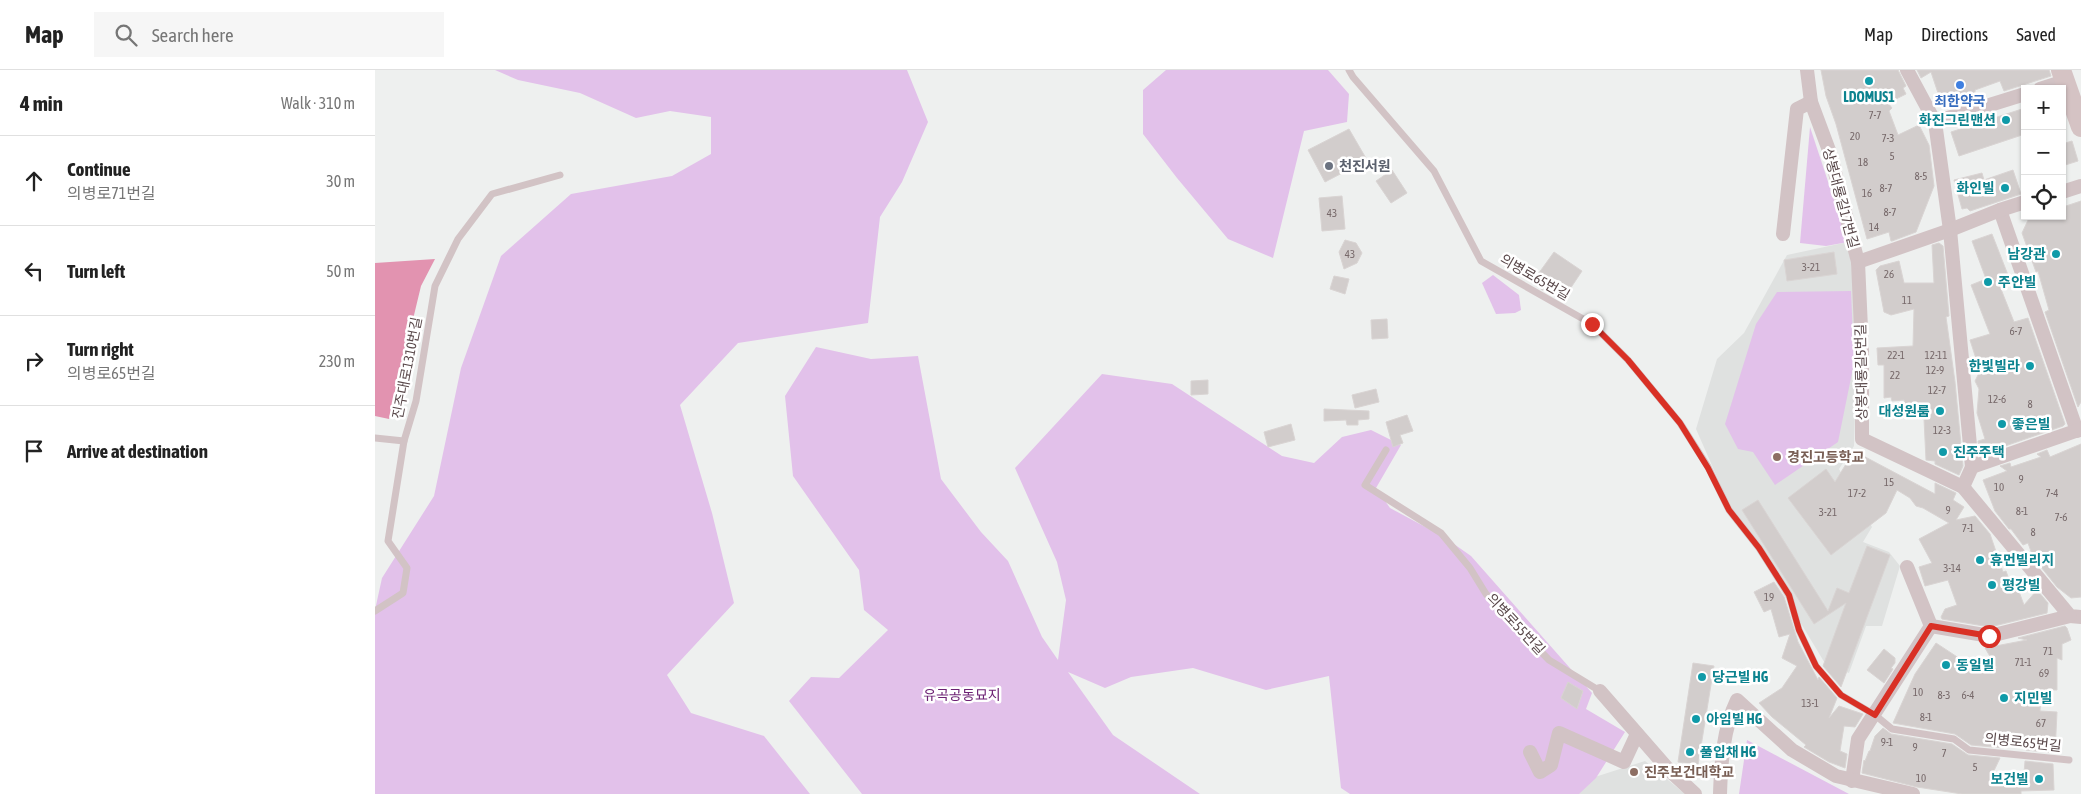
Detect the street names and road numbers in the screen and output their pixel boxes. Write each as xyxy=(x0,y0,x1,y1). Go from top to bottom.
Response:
street label: 상봉대룡길17번길 xyxy=(1820,146,1862,250)
street label: 의병로65번길 xyxy=(1497,251,1573,303)
street label: 진주대로1310번길 xyxy=(389,316,425,420)
street label: 상봉대룡길5번길 xyxy=(1852,323,1870,421)
street label: 의병로55번길 xyxy=(1484,590,1548,658)
street label: 의병로65번길 xyxy=(1984,730,2062,754)

